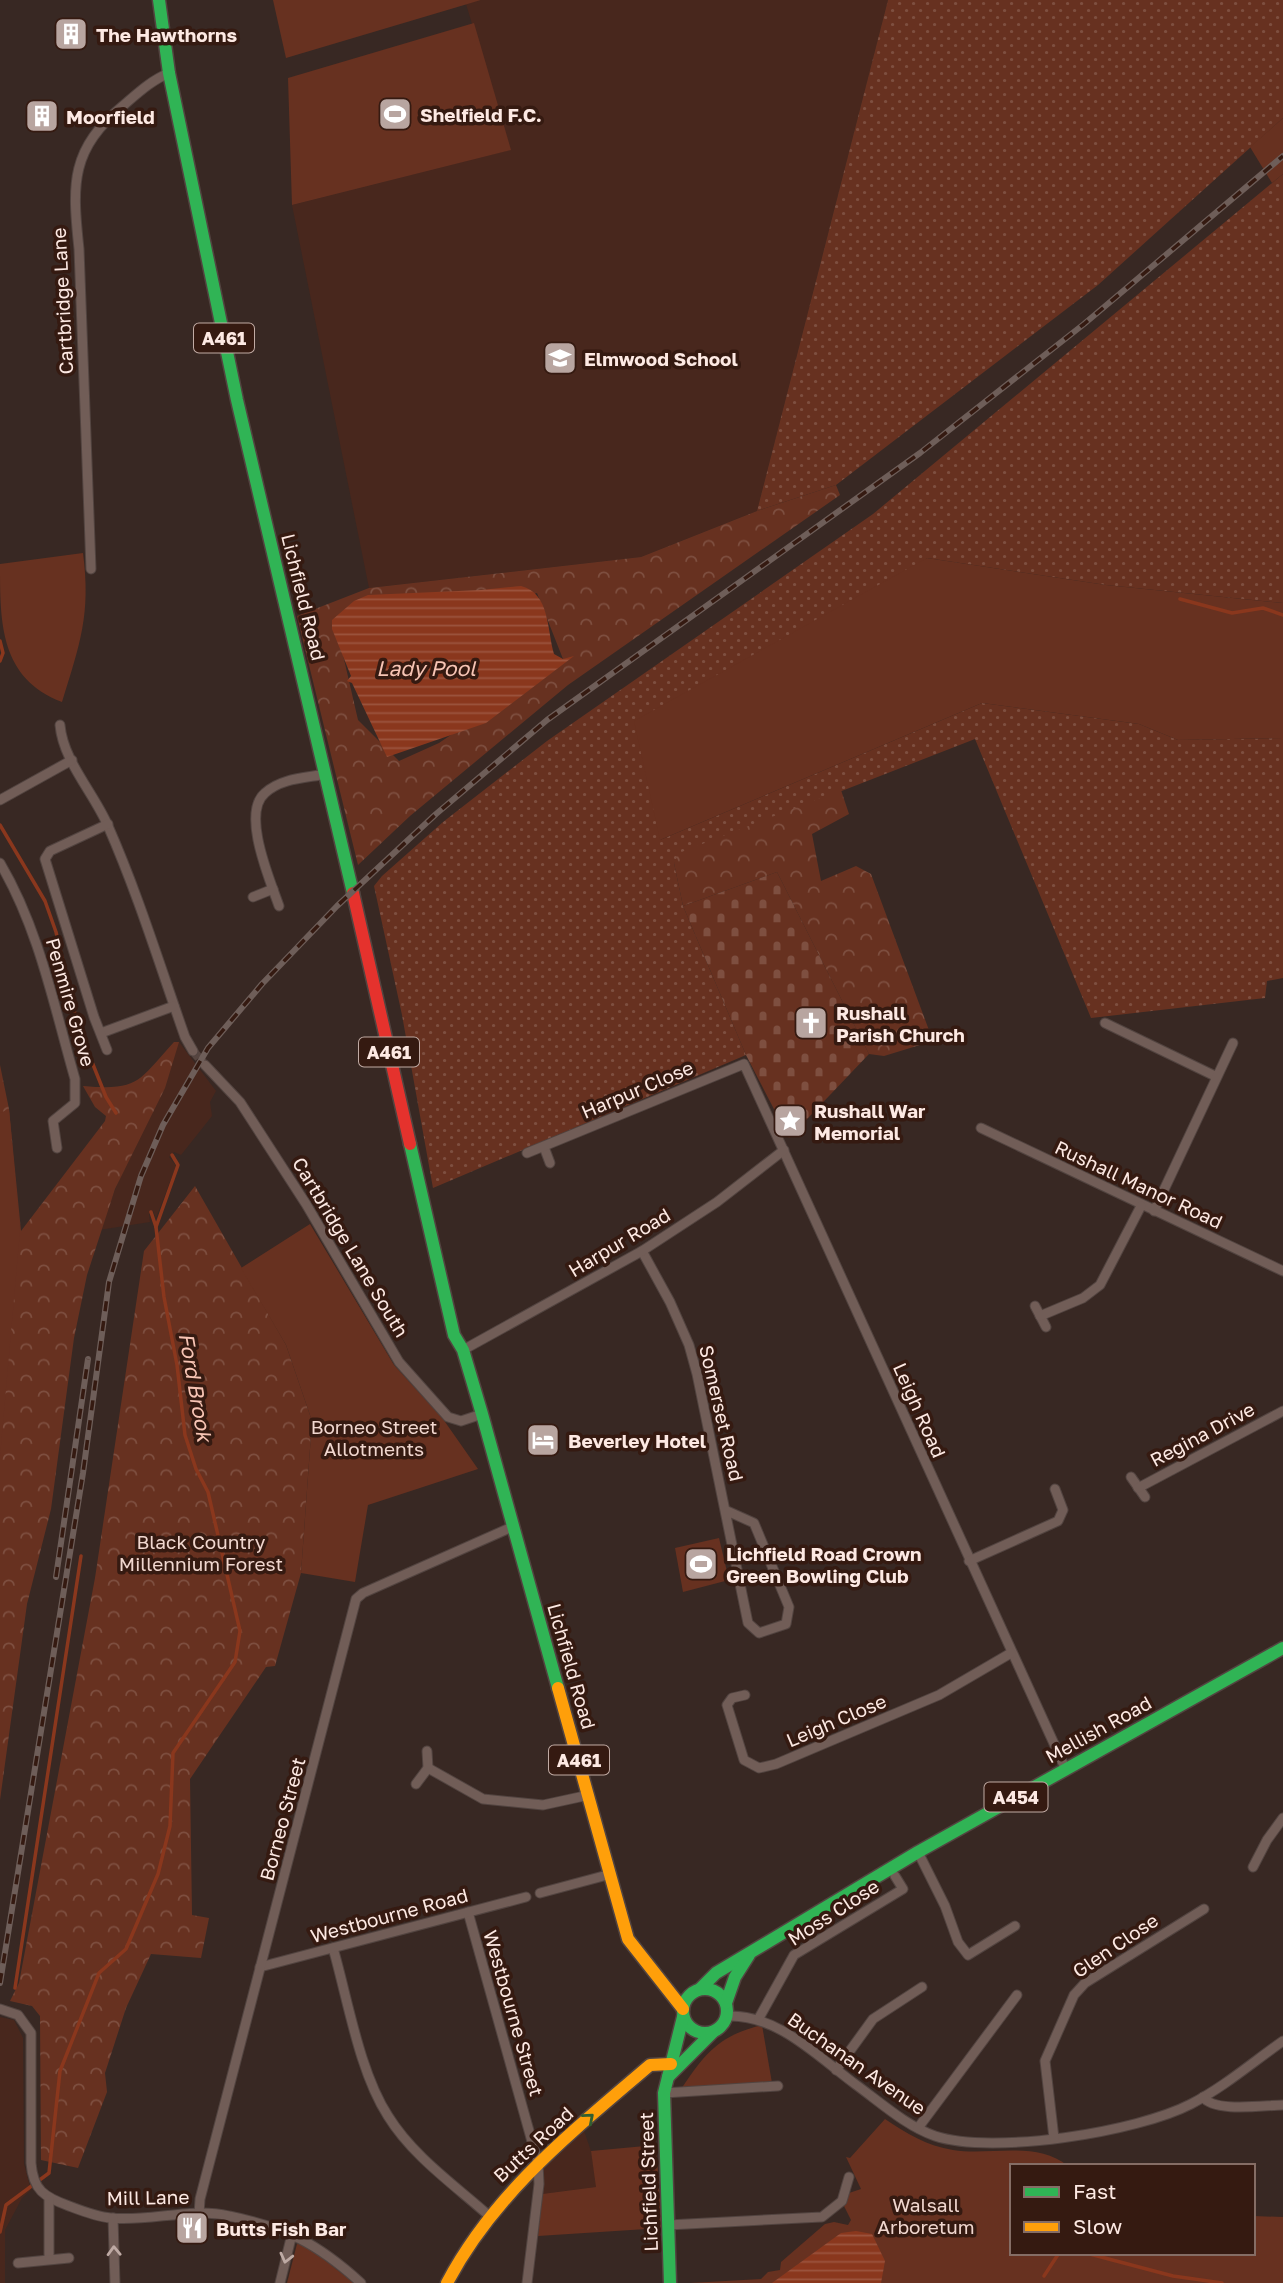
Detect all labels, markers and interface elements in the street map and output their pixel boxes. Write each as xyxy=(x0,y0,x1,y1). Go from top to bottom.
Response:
building icon: The Hawthorns xyxy=(52,15,90,53)
place label: The Hawthorns xyxy=(96,23,238,46)
sports icon: Shelfield F.C. xyxy=(376,95,414,133)
building icon: Moorfield xyxy=(23,97,61,135)
place label: Shelfield F.C. xyxy=(420,103,542,126)
place label: Moorfield xyxy=(66,105,155,128)
street label: Cartbridge Lane xyxy=(47,227,77,375)
road number: A461 xyxy=(194,324,254,352)
school or university icon: Elmwood School xyxy=(541,339,579,377)
place label: Elmwood School xyxy=(584,347,738,370)
street label: Lichfield Road xyxy=(277,531,331,663)
water label: Lady Pool xyxy=(376,655,477,681)
street label: Penmire Grove xyxy=(42,935,100,1069)
place label: Rushall Parish Church xyxy=(836,1001,965,1046)
church icon: Rushall Parish Church xyxy=(792,1004,830,1042)
road number: A461 xyxy=(359,1037,419,1066)
street label: Harpur Close xyxy=(578,1055,696,1123)
place label: Rushall War Memorial xyxy=(814,1099,926,1144)
place icon: Rushall War Memorial xyxy=(771,1102,809,1140)
street label: Rushall Manor Road xyxy=(1052,1135,1226,1233)
street label: Cartbridge Lane South xyxy=(288,1153,414,1341)
street label: Harpur Road xyxy=(564,1203,674,1281)
water label: Ford Brook xyxy=(174,1331,219,1446)
street label: Somerset Road xyxy=(695,1343,749,1483)
street label: Leigh Road xyxy=(889,1359,951,1461)
street label: Regina Drive xyxy=(1146,1397,1258,1471)
park label: Borneo Street Allotments xyxy=(311,1415,437,1460)
hotel icon: Beverley Hotel xyxy=(524,1421,562,1459)
place label: Beverley Hotel xyxy=(568,1429,706,1452)
park label: Black Country Millennium Forest xyxy=(119,1530,283,1575)
place label: Lichfield Road Crown Green Bowling Club xyxy=(726,1542,921,1587)
sports icon: Lichfield Road Crown Green Bowling Club xyxy=(682,1545,720,1583)
street label: Lichfield Road xyxy=(543,1600,601,1732)
street label: Leigh Close xyxy=(783,1689,889,1751)
street label: Mellish Road xyxy=(1041,1690,1155,1768)
road number: A461 xyxy=(549,1745,609,1774)
street label: Borneo Street xyxy=(255,1755,309,1883)
road number: A454 xyxy=(984,1782,1048,1812)
street label: Moss Close xyxy=(783,1874,883,1950)
street label: Westbourne Road xyxy=(308,1883,470,1947)
street label: Glen Close xyxy=(1068,1908,1162,1982)
street label: Westbourne Street xyxy=(479,1927,549,2099)
street label: Buchanan Avenue xyxy=(784,2007,930,2119)
street label: Butts Road xyxy=(488,2101,578,2187)
street label: Lichfield Street xyxy=(634,2112,662,2252)
one-way arrow xyxy=(581,2114,594,2126)
legend xyxy=(1010,2164,1255,2255)
text: Fast xyxy=(1073,2178,1116,2204)
street label: Mill Lane xyxy=(106,2185,190,2209)
park label: Walsall Arboretum xyxy=(877,2193,975,2238)
restaurant icon: Butts Fish Bar xyxy=(173,2209,211,2247)
text: Slow xyxy=(1073,2213,1122,2239)
place label: Butts Fish Bar xyxy=(216,2217,347,2240)
one-way arrow xyxy=(106,2245,122,2255)
one-way arrow xyxy=(280,2252,294,2264)

